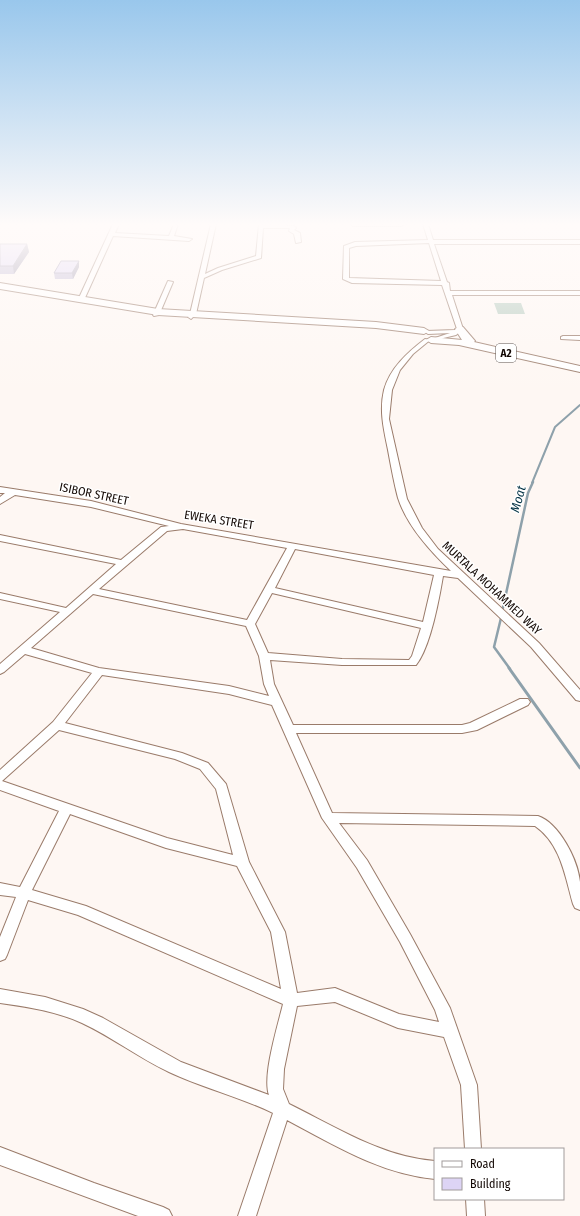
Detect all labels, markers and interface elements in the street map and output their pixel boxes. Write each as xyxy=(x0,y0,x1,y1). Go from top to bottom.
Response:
road number: A2 xyxy=(496,344,516,362)
street label: ISIBOR STREET xyxy=(58,480,130,508)
water label: Moat xyxy=(507,483,529,514)
street label: EWEKA STREET xyxy=(183,508,255,532)
street label: MURTALA MOHAMMED WAY xyxy=(440,538,544,638)
legend xyxy=(434,1148,564,1200)
text: Road xyxy=(470,1157,495,1171)
text: Building xyxy=(470,1177,511,1191)

